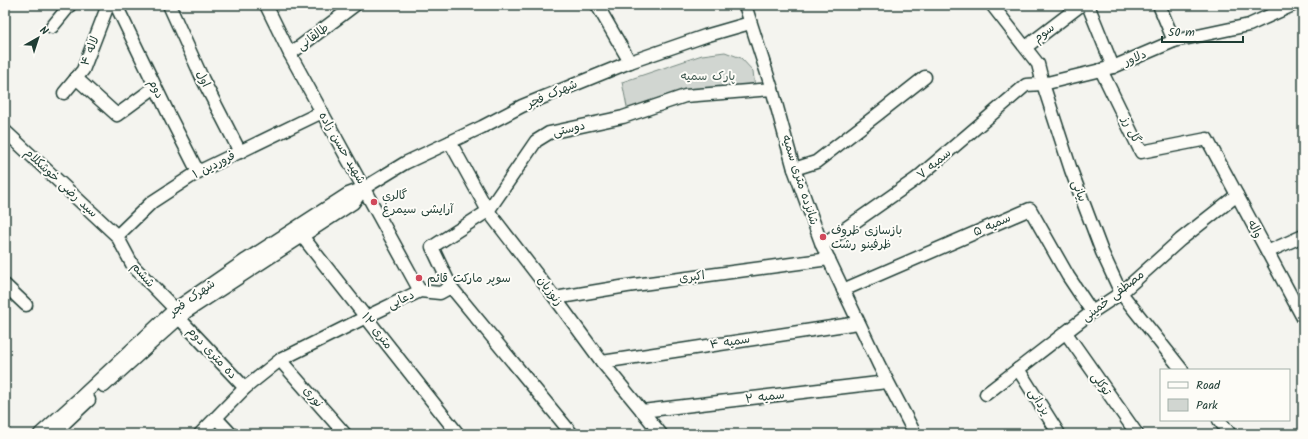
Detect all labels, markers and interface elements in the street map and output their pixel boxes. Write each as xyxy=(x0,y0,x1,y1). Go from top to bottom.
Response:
north arrow xyxy=(18,18,58,58)
scale bar xyxy=(1162,18,1243,44)
street label: طالقانی xyxy=(293,19,333,55)
street label: سوم xyxy=(1029,19,1059,47)
text: N xyxy=(35,22,52,40)
text: 50 m xyxy=(1168,23,1195,42)
street label: لاله ۴ xyxy=(76,33,104,69)
street label: دلاور xyxy=(1120,45,1149,72)
street label: اول xyxy=(191,67,215,91)
park label: پارک سمیه xyxy=(681,67,735,86)
street label: شهرک فجر xyxy=(523,75,580,114)
street label: دوم xyxy=(143,76,169,102)
street label: شهید حسن زاده xyxy=(314,108,370,188)
street label: گل رز xyxy=(1116,112,1146,147)
street label: دوستی xyxy=(551,116,587,142)
street label: شانزده متری سمیه xyxy=(776,132,824,228)
street label: سید رضی خوشکلام xyxy=(20,144,102,222)
street label: سمیه ۷ xyxy=(913,144,955,184)
street label: فروردین ۱ xyxy=(189,146,239,184)
street label: بیانی xyxy=(1066,177,1092,205)
place label: گالری آرایشی سیمرغ xyxy=(382,186,454,219)
marker: گالری آرایشی سیمرغ xyxy=(369,197,379,207)
street label: سمیه ۵ xyxy=(970,208,1014,242)
street label: واله xyxy=(1242,216,1268,242)
place label: بازسازی ظروف ظرفینو رشت xyxy=(831,221,902,254)
marker: بازسازی ظروف ظرفینو رشت xyxy=(818,232,828,242)
street label: ششم xyxy=(127,258,159,292)
street label: مصطفی خمینی xyxy=(1078,265,1148,327)
street label: اکبری xyxy=(678,266,706,288)
place label: سوپر مارکت قائم xyxy=(427,269,511,288)
street label: زنوزیان xyxy=(532,272,568,310)
marker: سوپر مارکت قائم xyxy=(414,273,424,283)
street label: شهرک فجر xyxy=(164,275,219,322)
street label: دعایی xyxy=(385,286,417,314)
street label: ۱۲ متری xyxy=(357,309,397,353)
street label: ده متری دوم xyxy=(183,323,241,383)
street label: سمیه ۴ xyxy=(709,329,751,355)
street label: توکلی xyxy=(1086,368,1116,400)
legend xyxy=(1160,369,1290,421)
text: Road xyxy=(1196,376,1221,395)
street label: نوری xyxy=(298,382,328,412)
street label: سمیه ۲ xyxy=(744,385,786,409)
street label: یزدانی xyxy=(1023,385,1055,419)
text: Park xyxy=(1196,396,1218,415)

